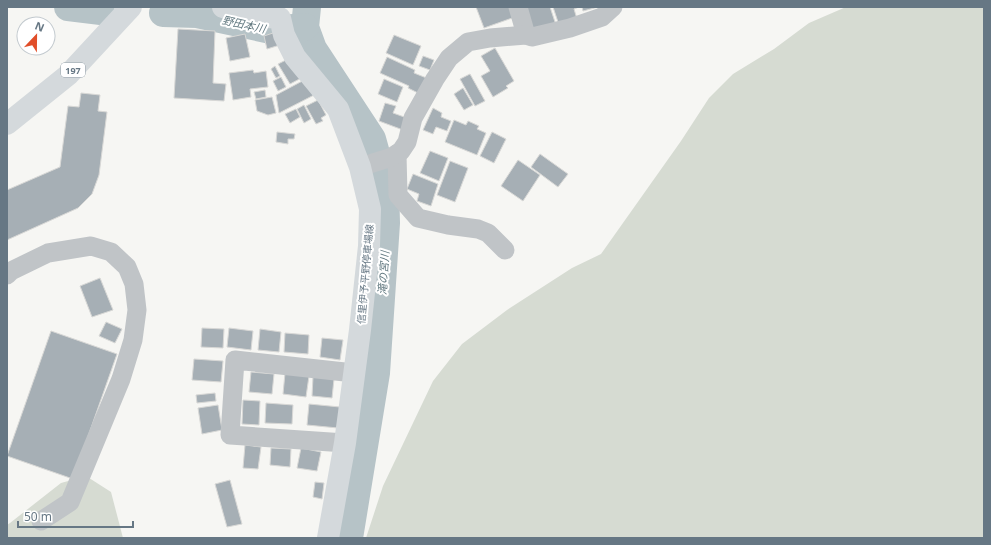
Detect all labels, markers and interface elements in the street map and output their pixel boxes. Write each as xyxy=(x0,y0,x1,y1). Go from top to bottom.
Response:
water label: 野田本川 xyxy=(221,12,268,36)
north arrow xyxy=(16,16,56,56)
text: N xyxy=(33,18,47,35)
road number: 197 xyxy=(61,63,85,77)
street label: 信里伊予平野停車場線 xyxy=(354,224,376,324)
water label: 滝の宮川 xyxy=(374,250,392,295)
scale bar xyxy=(18,503,133,529)
text: 50 m xyxy=(24,508,52,525)

